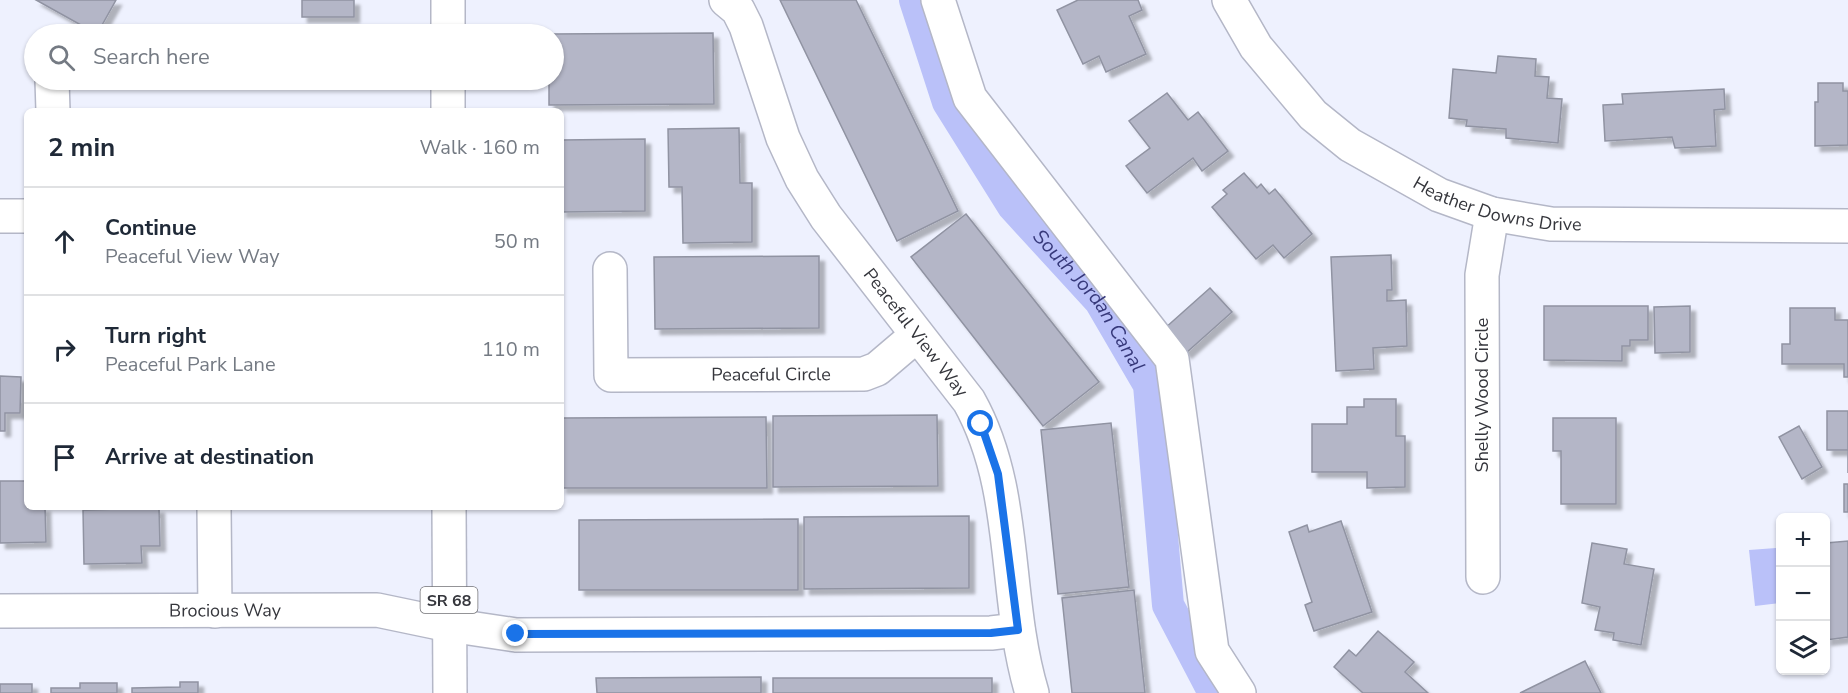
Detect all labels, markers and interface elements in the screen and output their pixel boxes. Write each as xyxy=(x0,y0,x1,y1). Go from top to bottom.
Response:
search box xyxy=(24,24,564,90)
icon: search xyxy=(45,41,78,74)
text: Search here xyxy=(93,42,210,72)
text: 2 min xyxy=(48,130,115,165)
text: Walk · 160 m xyxy=(420,134,540,161)
street label: Heather Downs Drive xyxy=(1409,171,1582,236)
text: Continue xyxy=(105,213,196,243)
water label: South Jordan Canal xyxy=(1027,223,1152,377)
icon: ahead xyxy=(48,225,81,258)
text: 50 m xyxy=(494,228,540,255)
text: Peaceful View Way xyxy=(105,243,280,270)
street label: Peaceful View Way xyxy=(858,263,974,403)
street label: Shelly Wood Circle xyxy=(1470,318,1494,472)
text: Turn right xyxy=(105,321,206,351)
icon: right xyxy=(48,333,81,366)
text: 110 m xyxy=(482,336,540,363)
text: Peaceful Park Lane xyxy=(105,351,276,378)
street label: Peaceful Circle xyxy=(711,362,831,387)
route start xyxy=(967,410,993,436)
icon: arrive xyxy=(48,441,81,474)
text: Arrive at destination xyxy=(105,442,314,472)
map controls xyxy=(1776,513,1830,675)
button: + xyxy=(1776,513,1830,567)
button: − xyxy=(1776,567,1830,621)
road number: SR 68 xyxy=(420,587,478,613)
street label: Brocious Way xyxy=(169,598,282,623)
route end xyxy=(502,620,528,646)
button: layers xyxy=(1776,621,1830,675)

